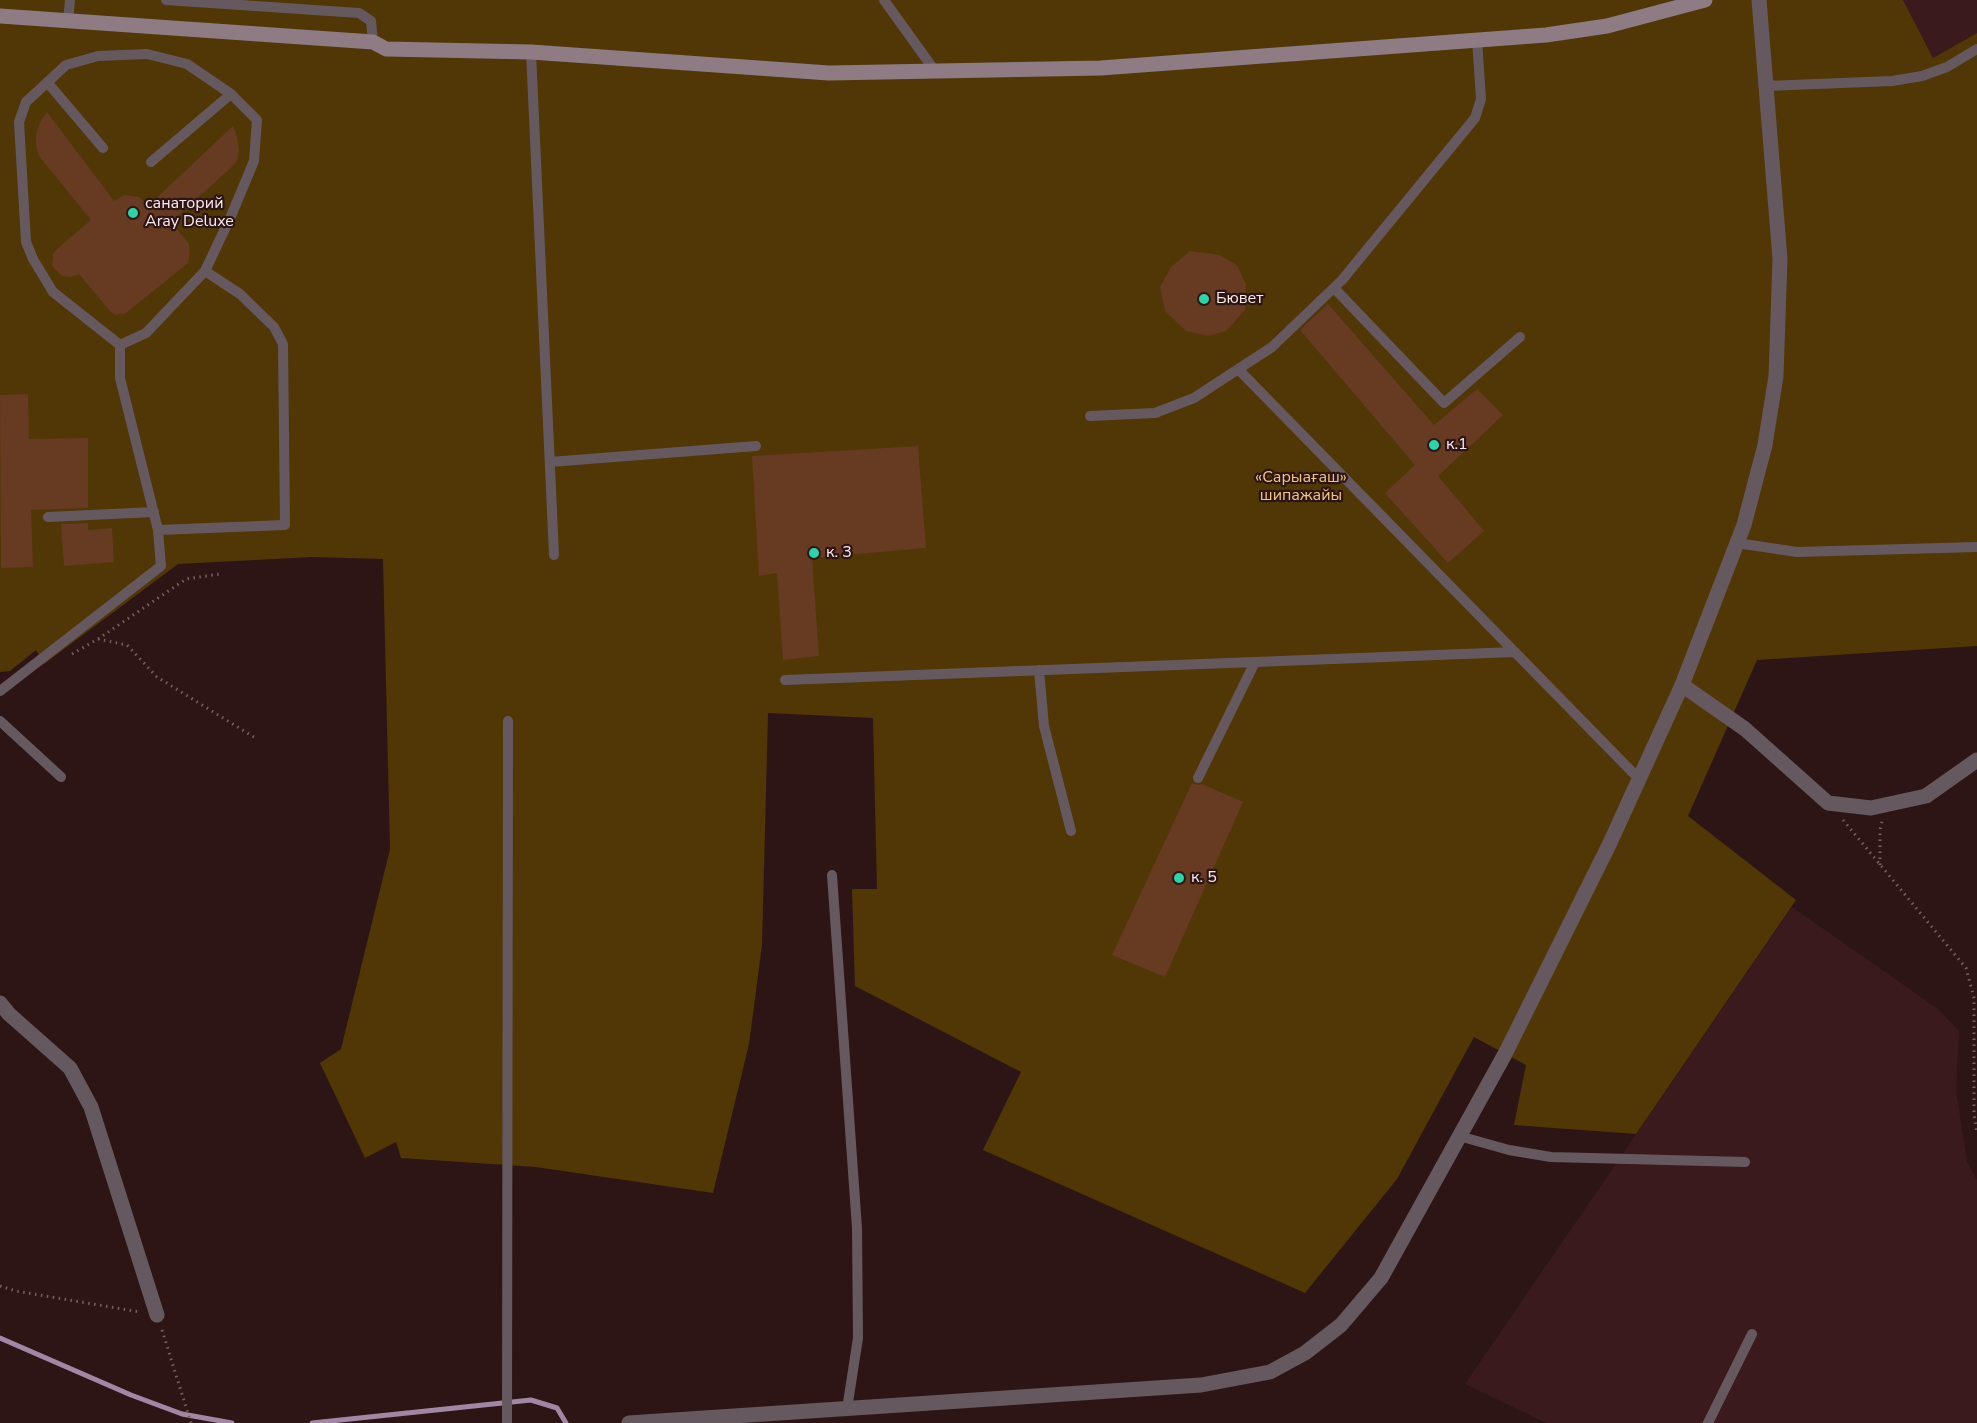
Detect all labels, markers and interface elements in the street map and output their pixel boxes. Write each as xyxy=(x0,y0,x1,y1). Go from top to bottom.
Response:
place label: санаторий Aray Deluxe xyxy=(145,194,234,232)
marker: санаторий Aray Deluxe xyxy=(126,206,140,220)
place label: Бювет xyxy=(1216,289,1263,309)
marker: Бювет xyxy=(1197,292,1211,306)
place label: к.1 xyxy=(1446,435,1468,455)
marker: к.1 xyxy=(1427,438,1441,452)
park label: «Сарыағаш» шипажайы xyxy=(1255,468,1347,506)
place label: к. 3 xyxy=(826,543,852,563)
marker: к. 3 xyxy=(807,546,821,560)
place label: к. 5 xyxy=(1191,868,1217,888)
marker: к. 5 xyxy=(1172,871,1186,885)

